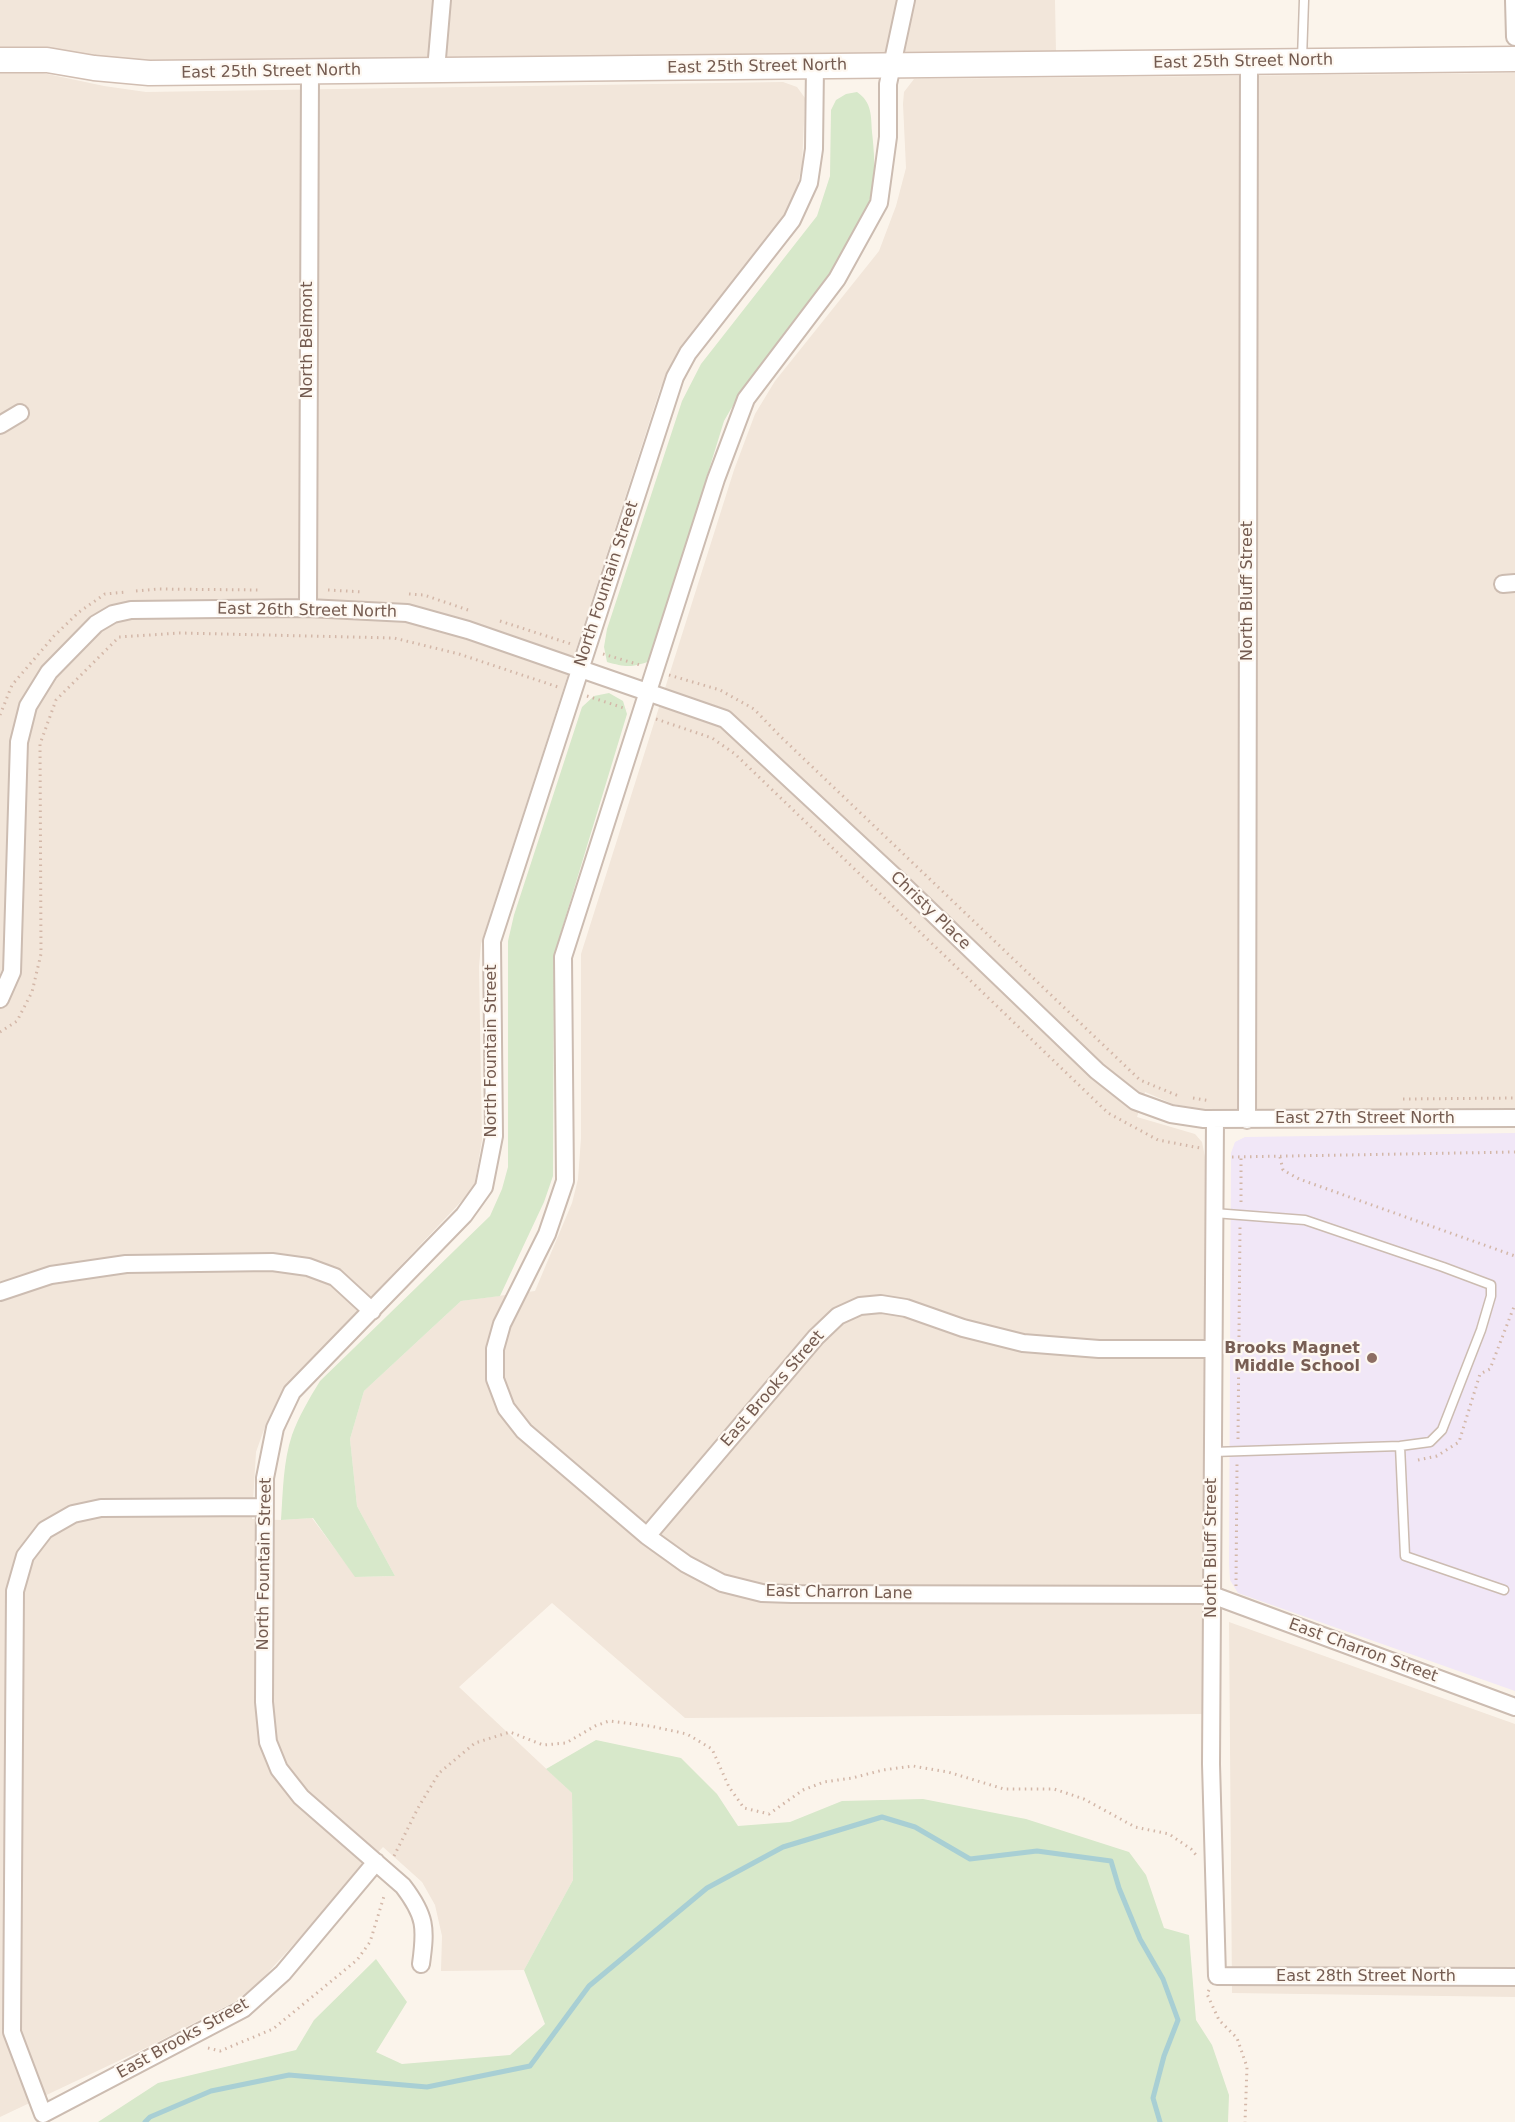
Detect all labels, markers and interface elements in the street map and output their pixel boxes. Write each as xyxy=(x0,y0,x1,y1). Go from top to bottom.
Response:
street label: East 25th Street North xyxy=(1153,51,1333,73)
street label: East 25th Street North xyxy=(667,56,847,78)
street label: East 25th Street North xyxy=(181,61,361,83)
street label: North Belmont xyxy=(298,282,318,398)
street label: North Fountain Street xyxy=(571,499,643,669)
street label: North Bluff Street xyxy=(1238,521,1258,661)
street label: East 26th Street North xyxy=(217,600,397,622)
street label: Christy Place xyxy=(886,868,974,954)
street label: North Fountain Street xyxy=(482,965,502,1137)
street label: East 27th Street North xyxy=(1275,1109,1455,1129)
street label: East Brooks Street xyxy=(717,1327,829,1451)
place label: Brooks Magnet Middle School xyxy=(1224,1339,1360,1377)
marker: Brooks Magnet Middle School xyxy=(1365,1351,1379,1365)
street label: North Fountain Street xyxy=(254,1477,276,1651)
street label: North Bluff Street xyxy=(1202,1478,1222,1618)
street label: East Charron Lane xyxy=(765,1582,913,1604)
street label: East Charron Street xyxy=(1286,1615,1440,1687)
street label: East 28th Street North xyxy=(1276,1967,1456,1987)
street label: East Brooks Street xyxy=(114,1995,252,2083)

